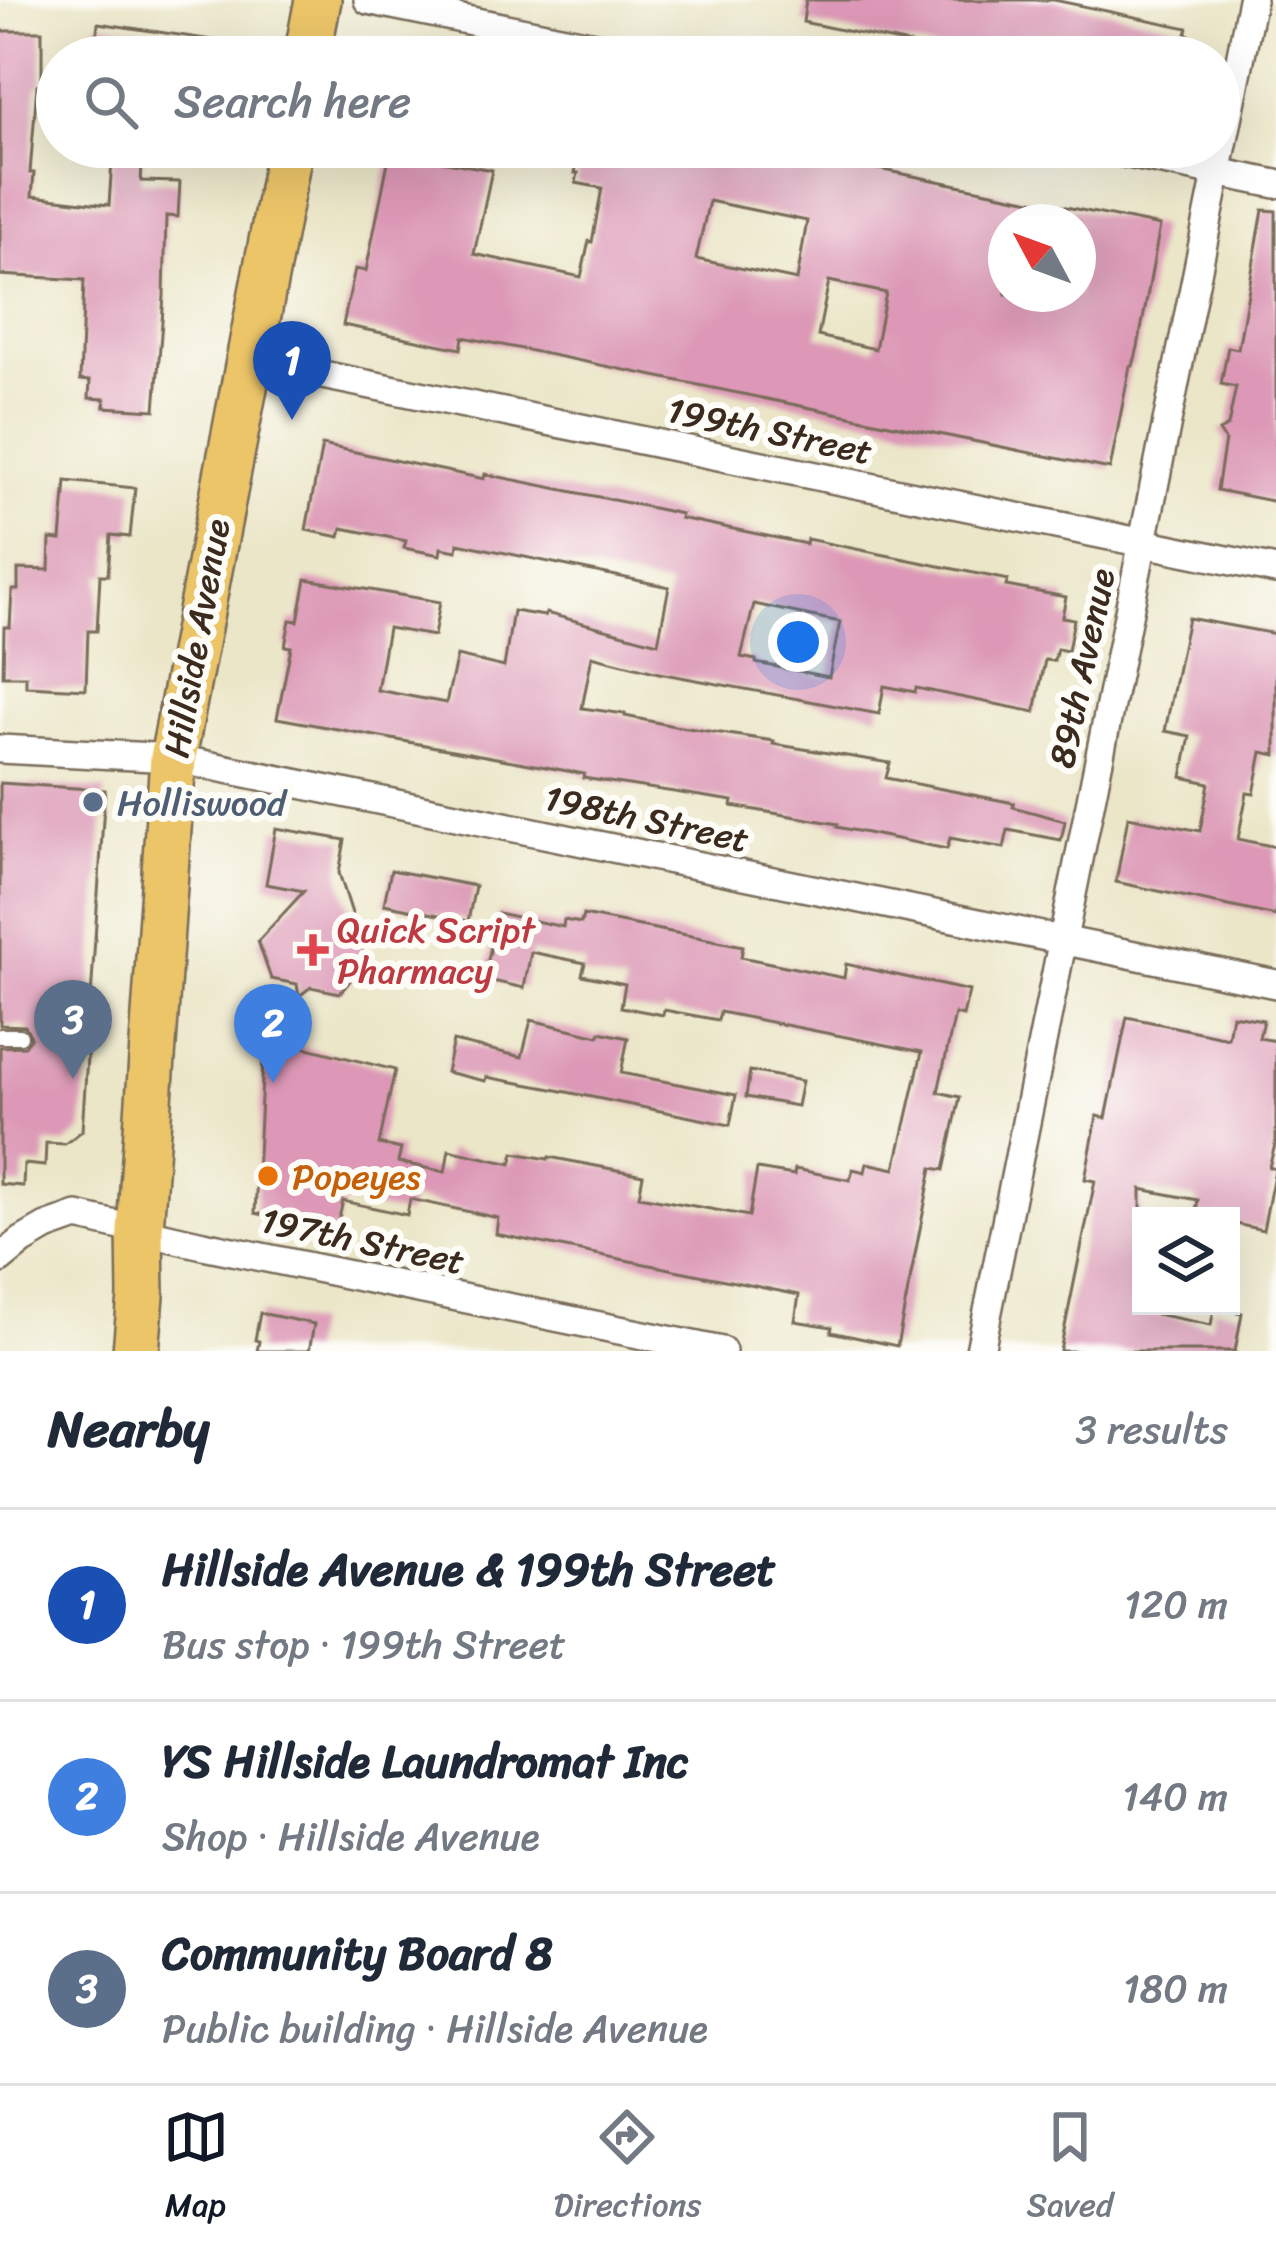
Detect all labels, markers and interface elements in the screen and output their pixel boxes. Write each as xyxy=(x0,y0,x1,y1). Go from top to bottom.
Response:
search box xyxy=(36,36,1240,168)
text: Search here xyxy=(174,62,411,142)
icon: search xyxy=(78,69,144,135)
north arrow xyxy=(988,204,1096,312)
pin: 1 xyxy=(253,321,331,420)
street label: 199th Street xyxy=(661,378,878,484)
street label: Hillside Avenue xyxy=(145,514,249,763)
street label: 89th Avenue xyxy=(1030,562,1134,774)
your location xyxy=(768,612,828,672)
street label: 198th Street xyxy=(538,766,755,872)
place label: Holliswood xyxy=(117,771,288,835)
marker: Holliswood xyxy=(80,789,106,815)
place label: Quick Script Pharmacy xyxy=(337,898,536,1003)
marker: Quick Script Pharmacy xyxy=(300,937,326,963)
pin: 3 xyxy=(34,980,112,1079)
pin: 2 xyxy=(234,984,312,1083)
place label: Popeyes xyxy=(292,1145,421,1209)
marker: Popeyes xyxy=(255,1163,281,1189)
street label: 197th Street xyxy=(255,1188,471,1294)
map controls xyxy=(1132,1207,1240,1315)
button: layers xyxy=(1132,1207,1240,1315)
text: Nearby xyxy=(48,1384,209,1474)
text: 3 results xyxy=(1075,1395,1228,1464)
text: Hillside Avenue & 199th Street xyxy=(162,1530,776,1610)
text: 1 xyxy=(79,1570,95,1639)
text: 120 m xyxy=(1124,1570,1228,1639)
text: Bus stop · 199th Street xyxy=(162,1610,566,1679)
text: YS Hillside Laundromat Inc xyxy=(162,1722,689,1802)
text: 2 xyxy=(76,1762,98,1831)
text: 140 m xyxy=(1122,1762,1228,1831)
text: Shop · Hillside Avenue xyxy=(162,1802,540,1871)
text: Community Board 8 xyxy=(162,1914,553,1994)
text: 3 xyxy=(76,1954,98,2023)
text: 180 m xyxy=(1123,1954,1228,2023)
text: Public building · Hillside Avenue xyxy=(162,1994,708,2063)
tab: Map xyxy=(163,2104,229,2234)
tab: Directions xyxy=(554,2104,701,2234)
tab: Saved xyxy=(1026,2104,1113,2234)

